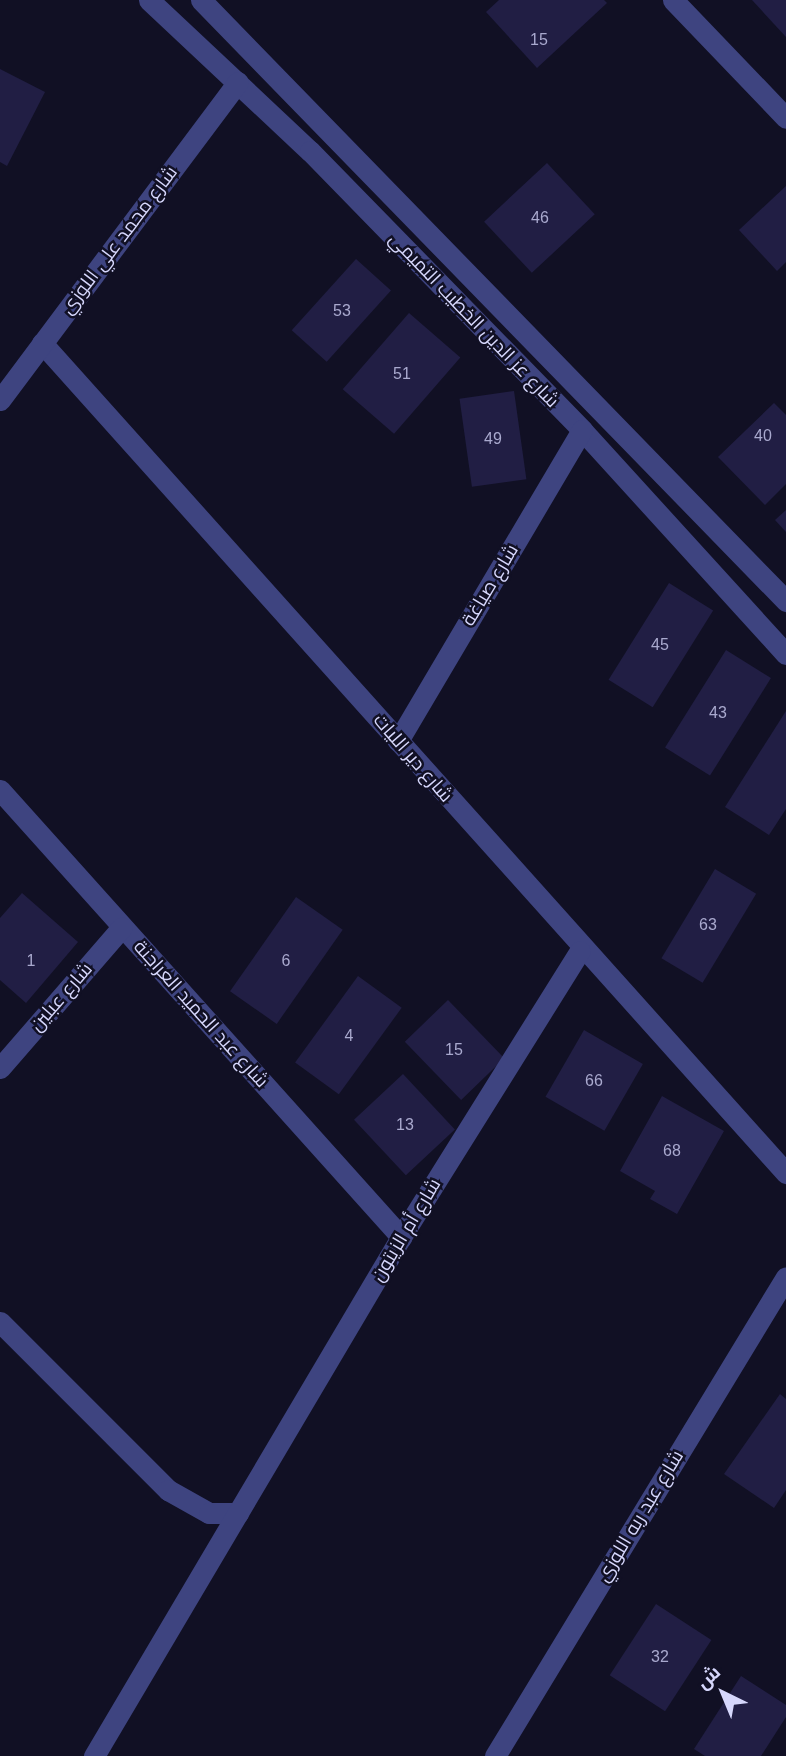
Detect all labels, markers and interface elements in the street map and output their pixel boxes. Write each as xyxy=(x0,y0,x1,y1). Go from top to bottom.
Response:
house number: 15 xyxy=(530,30,548,50)
street label: شارع محمد علي اللوزي xyxy=(56,161,182,319)
house number: 46 xyxy=(531,208,549,228)
street label: شارع عز الدين الخطيب التميمي xyxy=(384,228,564,412)
house number: 53 xyxy=(333,301,351,321)
house number: 51 xyxy=(393,364,411,384)
house number: 40 xyxy=(754,426,772,446)
house number: 49 xyxy=(484,429,502,449)
street label: شارع صياغة xyxy=(457,540,523,630)
house number: 45 xyxy=(651,635,669,655)
house number: 43 xyxy=(709,703,727,723)
street label: شارع دير الليات xyxy=(368,709,458,807)
house number: 63 xyxy=(699,915,717,935)
street label: شارع عبد الحميد العراجنة xyxy=(129,936,273,1092)
house number: 1 xyxy=(27,951,35,971)
house number: 6 xyxy=(282,951,290,971)
street label: شارع عبلين xyxy=(25,958,97,1036)
house number: 4 xyxy=(345,1026,353,1046)
house number: 15 xyxy=(445,1040,463,1060)
house number: 66 xyxy=(585,1071,603,1091)
house number: 13 xyxy=(396,1115,414,1135)
house number: 68 xyxy=(663,1141,681,1161)
street label: شارع أم الزيتون xyxy=(366,1174,446,1286)
street label: شارع عبد ربه اللوزي xyxy=(592,1446,688,1586)
house number: 32 xyxy=(651,1647,669,1667)
north arrow xyxy=(688,1658,758,1728)
text: ش xyxy=(692,1661,724,1693)

